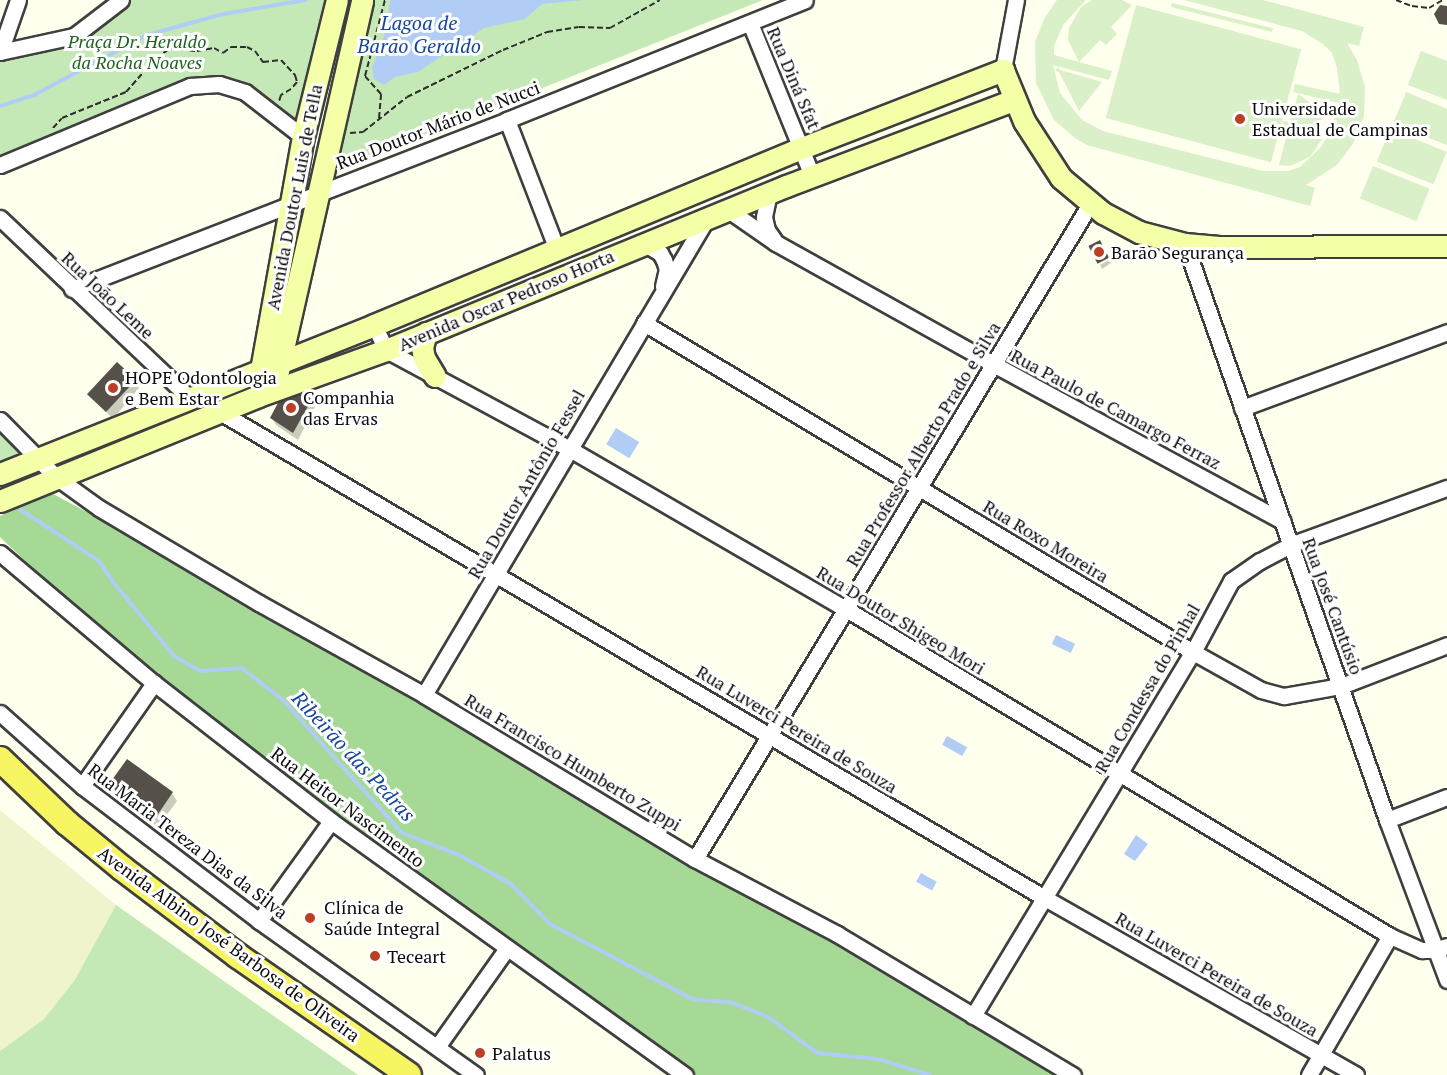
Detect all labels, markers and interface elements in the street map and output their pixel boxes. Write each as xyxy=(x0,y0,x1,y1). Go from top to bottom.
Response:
water label: Lagoa de Barão Geraldo xyxy=(357,10,481,57)
street label: Rua Diná Sfat xyxy=(763,24,825,132)
park label: Praça Dr. Heraldo da Rocha Noaves xyxy=(67,31,207,74)
street label: Rua Doutor Mário de Nucci xyxy=(333,76,543,174)
street label: Avenida Doutor Luis de Tella xyxy=(261,82,327,312)
place label: Universidade Estadual de Campinas xyxy=(1252,98,1428,140)
marker: Universidade Estadual de Campinas xyxy=(1233,112,1247,126)
place label: Barão Segurança xyxy=(1111,241,1244,263)
street label: Avenida Oscar Pedroso Horta xyxy=(395,245,617,355)
marker: Barão Segurança xyxy=(1092,245,1106,259)
street label: Rua João Leme xyxy=(57,247,159,343)
street label: Rua Professor Alberto Prado e Silva xyxy=(841,317,1005,571)
street label: Rua Paulo de Camargo Ferraz xyxy=(1007,344,1225,474)
place label: HOPE Odontologia e Bem Estar xyxy=(125,367,277,410)
marker: HOPE Odontologia e Bem Estar xyxy=(106,381,120,395)
street label: Rua Doutor Antônio Fessel xyxy=(463,385,589,583)
place label: Companhia das Ervas xyxy=(303,387,395,430)
marker: Companhia das Ervas xyxy=(284,401,298,415)
street label: Rua Roxo Moreira xyxy=(979,495,1113,587)
street label: Rua José Cantúsio xyxy=(1298,535,1368,677)
street label: Rua Doutor Shigeo Mori xyxy=(813,561,989,679)
street label: Rua Condessa do Pinhal xyxy=(1090,600,1204,776)
street label: Rua Luverci Pereira de Souza xyxy=(693,660,901,798)
water label: Ribeirão das Pedras xyxy=(288,686,420,826)
street label: Rua Francisco Humberto Zuppi xyxy=(461,689,685,835)
street label: Rua Heitor Nascimento xyxy=(267,742,429,872)
street label: Rua Maria Tereza Dias da Silva xyxy=(84,759,292,923)
street label: Avenida Albino José Barbosa de Oliveira xyxy=(94,842,364,1046)
place label: Clínica de Saúde Integral xyxy=(324,897,440,940)
street label: Rua Luverci Pereira de Souza xyxy=(1112,907,1322,1041)
marker: Clínica de Saúde Integral xyxy=(301,909,319,927)
place label: Teceart xyxy=(387,945,446,967)
marker: Teceart xyxy=(368,949,382,963)
place label: Palatus xyxy=(492,1042,551,1064)
marker: Palatus xyxy=(473,1046,487,1060)

